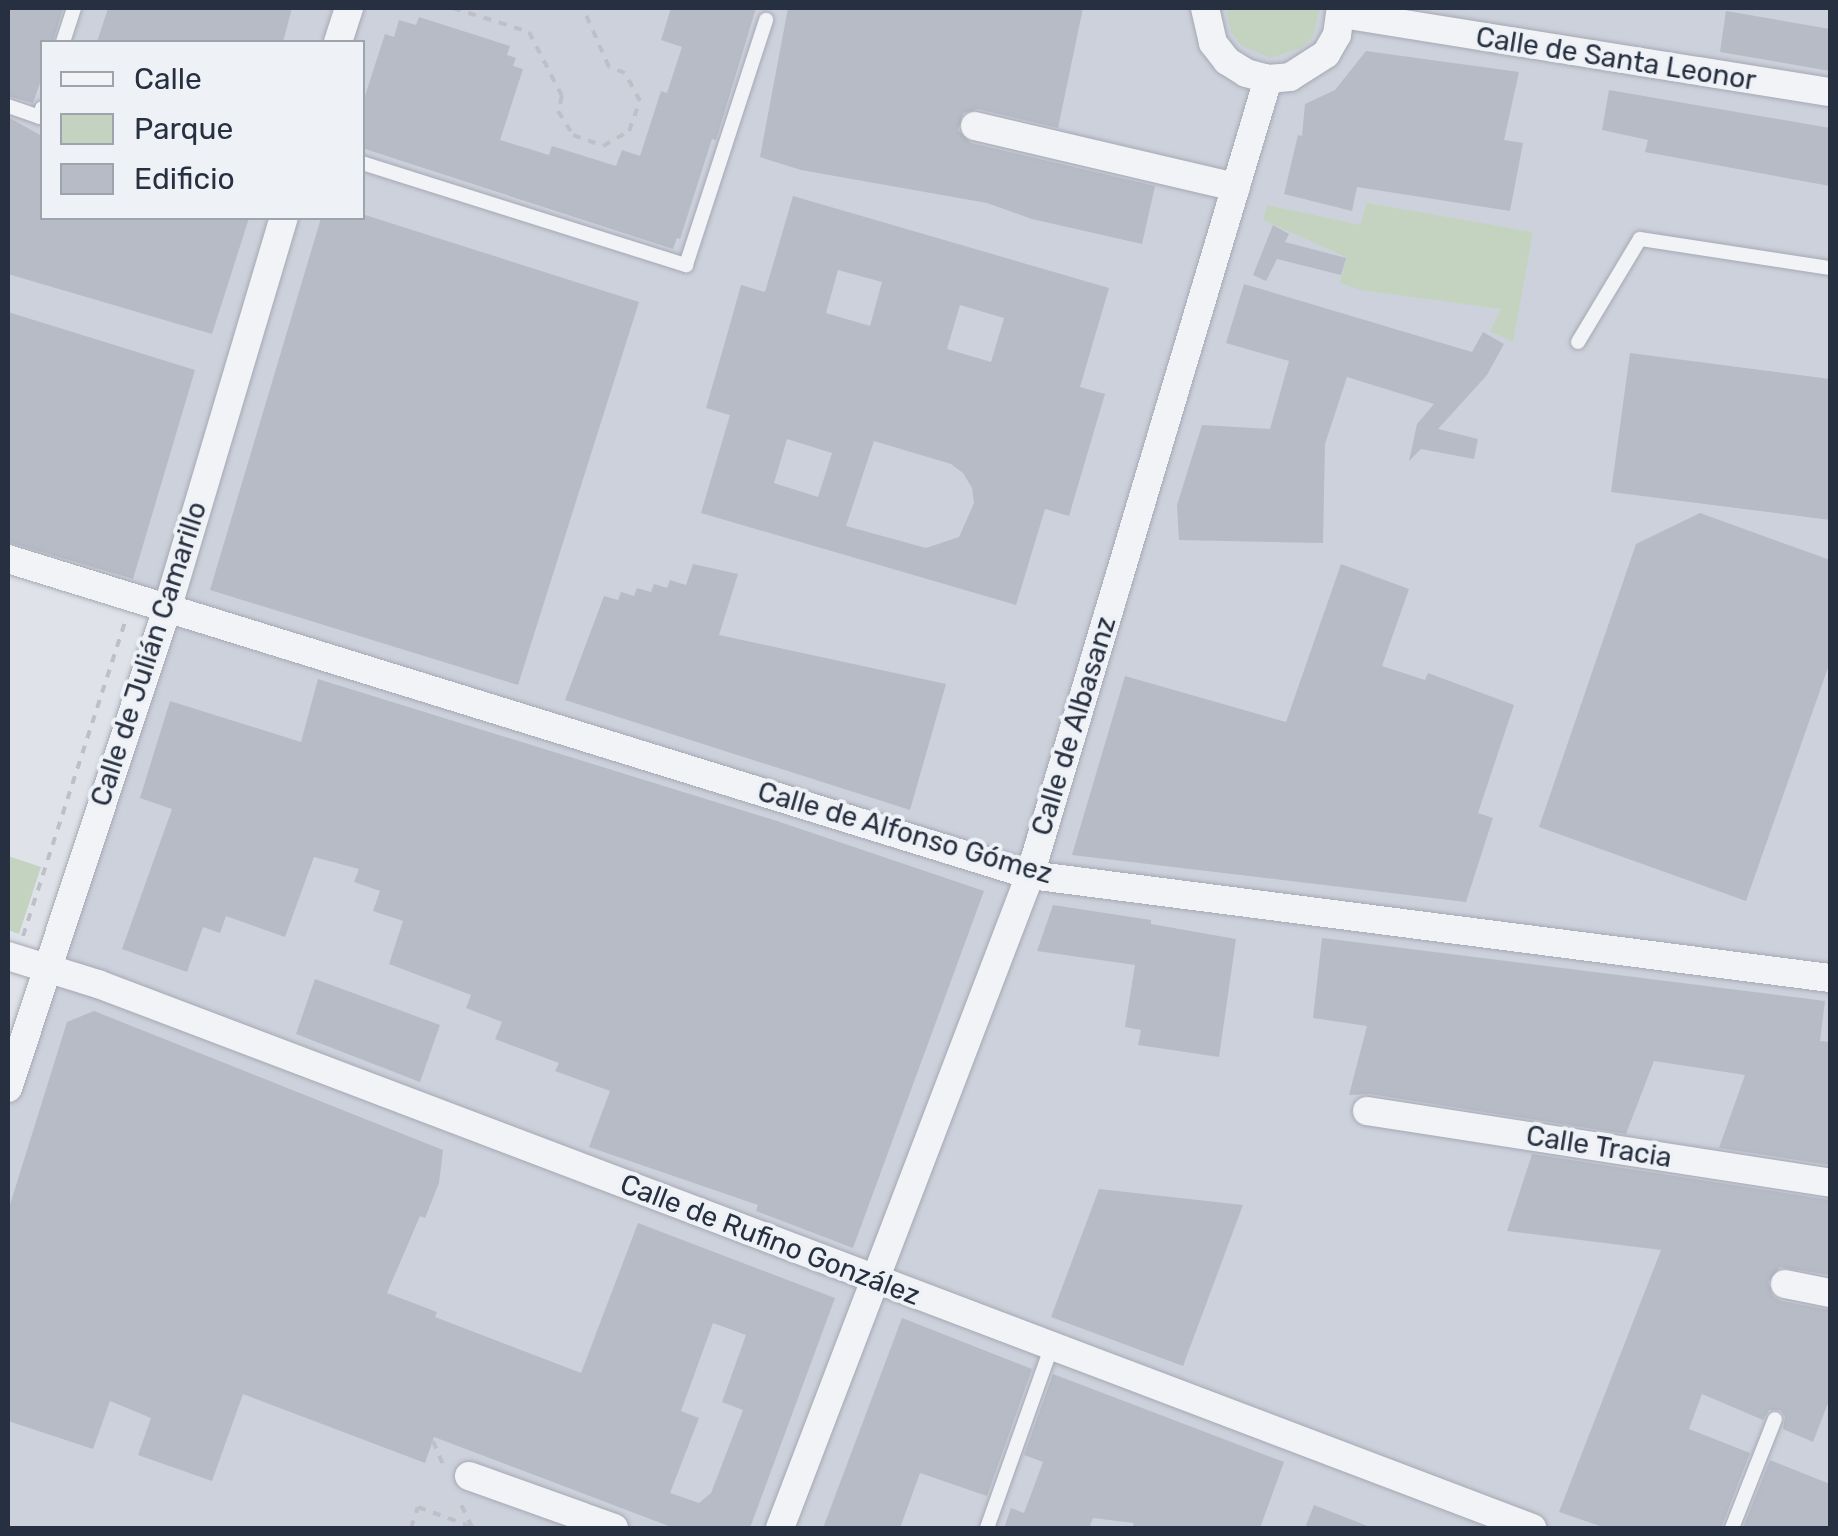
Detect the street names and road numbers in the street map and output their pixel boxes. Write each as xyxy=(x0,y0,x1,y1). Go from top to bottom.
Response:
street label: Calle de Santa Leonor xyxy=(1473,20,1759,98)
street label: Calle de Julián Camarillo xyxy=(84,497,214,811)
street label: Calle de Albasanz xyxy=(1025,612,1123,840)
street label: Calle de Alfonso Gómez xyxy=(753,775,1057,891)
street label: Calle Tracia xyxy=(1523,1119,1675,1175)
street label: Calle de Rufino González xyxy=(615,1167,925,1313)

